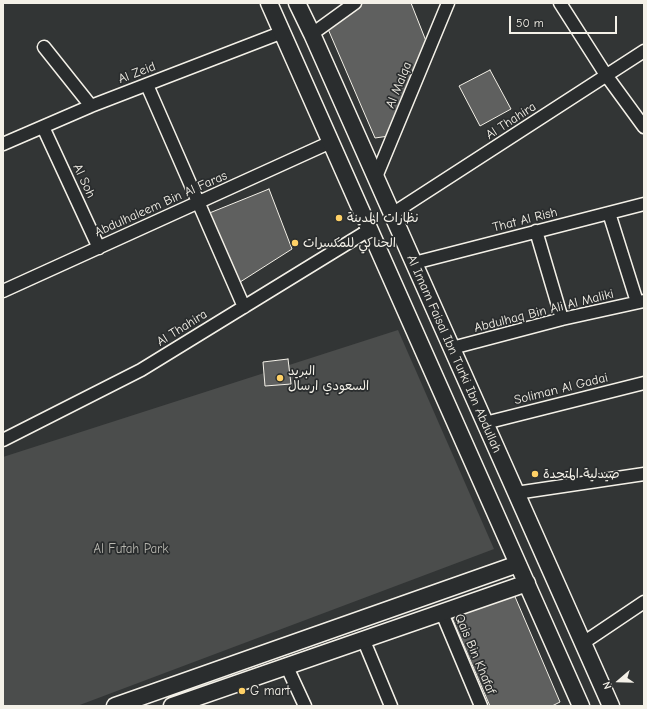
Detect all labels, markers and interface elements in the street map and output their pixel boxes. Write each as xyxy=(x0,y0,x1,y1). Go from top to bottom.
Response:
scale bar xyxy=(511,8,619,34)
text: 50 m xyxy=(516,16,544,30)
street label: Al Zeid xyxy=(116,59,158,87)
street label: Al Malqa xyxy=(383,60,415,110)
street label: Al Thahira xyxy=(483,99,539,143)
street label: Al Soh xyxy=(69,161,99,201)
street label: Abdulhaleem Bin Al Faras xyxy=(92,168,230,240)
street label: That Al Rish xyxy=(491,204,559,236)
place label: نظارات المدينة xyxy=(347,210,418,226)
marker: نظارات المدينة xyxy=(334,213,344,223)
place label: الحناكي للمكسرات xyxy=(303,235,396,251)
marker: الحناكي للمكسرات xyxy=(290,238,300,248)
street label: Al Imam Faisal Ibn Turki Ibn Abdullah xyxy=(403,253,505,455)
street label: Abdulhaq Bin Ali Al Maliki xyxy=(473,286,615,336)
street label: Al Thahira xyxy=(154,306,210,350)
place label: البريد السعودي ارسال xyxy=(288,363,369,394)
street label: Soliman Al Gadai xyxy=(512,370,610,408)
marker: البريد السعودي ارسال xyxy=(275,373,285,383)
place label: صيدلية المتحدة xyxy=(543,466,620,482)
marker: صيدلية المتحدة xyxy=(530,469,540,479)
park label: Al Futah Park xyxy=(93,541,169,557)
street label: Qais Bin Khafaf xyxy=(451,611,499,697)
north arrow xyxy=(599,661,639,701)
text: N xyxy=(600,680,615,691)
place label: G mart xyxy=(250,683,290,699)
marker: G mart xyxy=(237,686,247,696)

